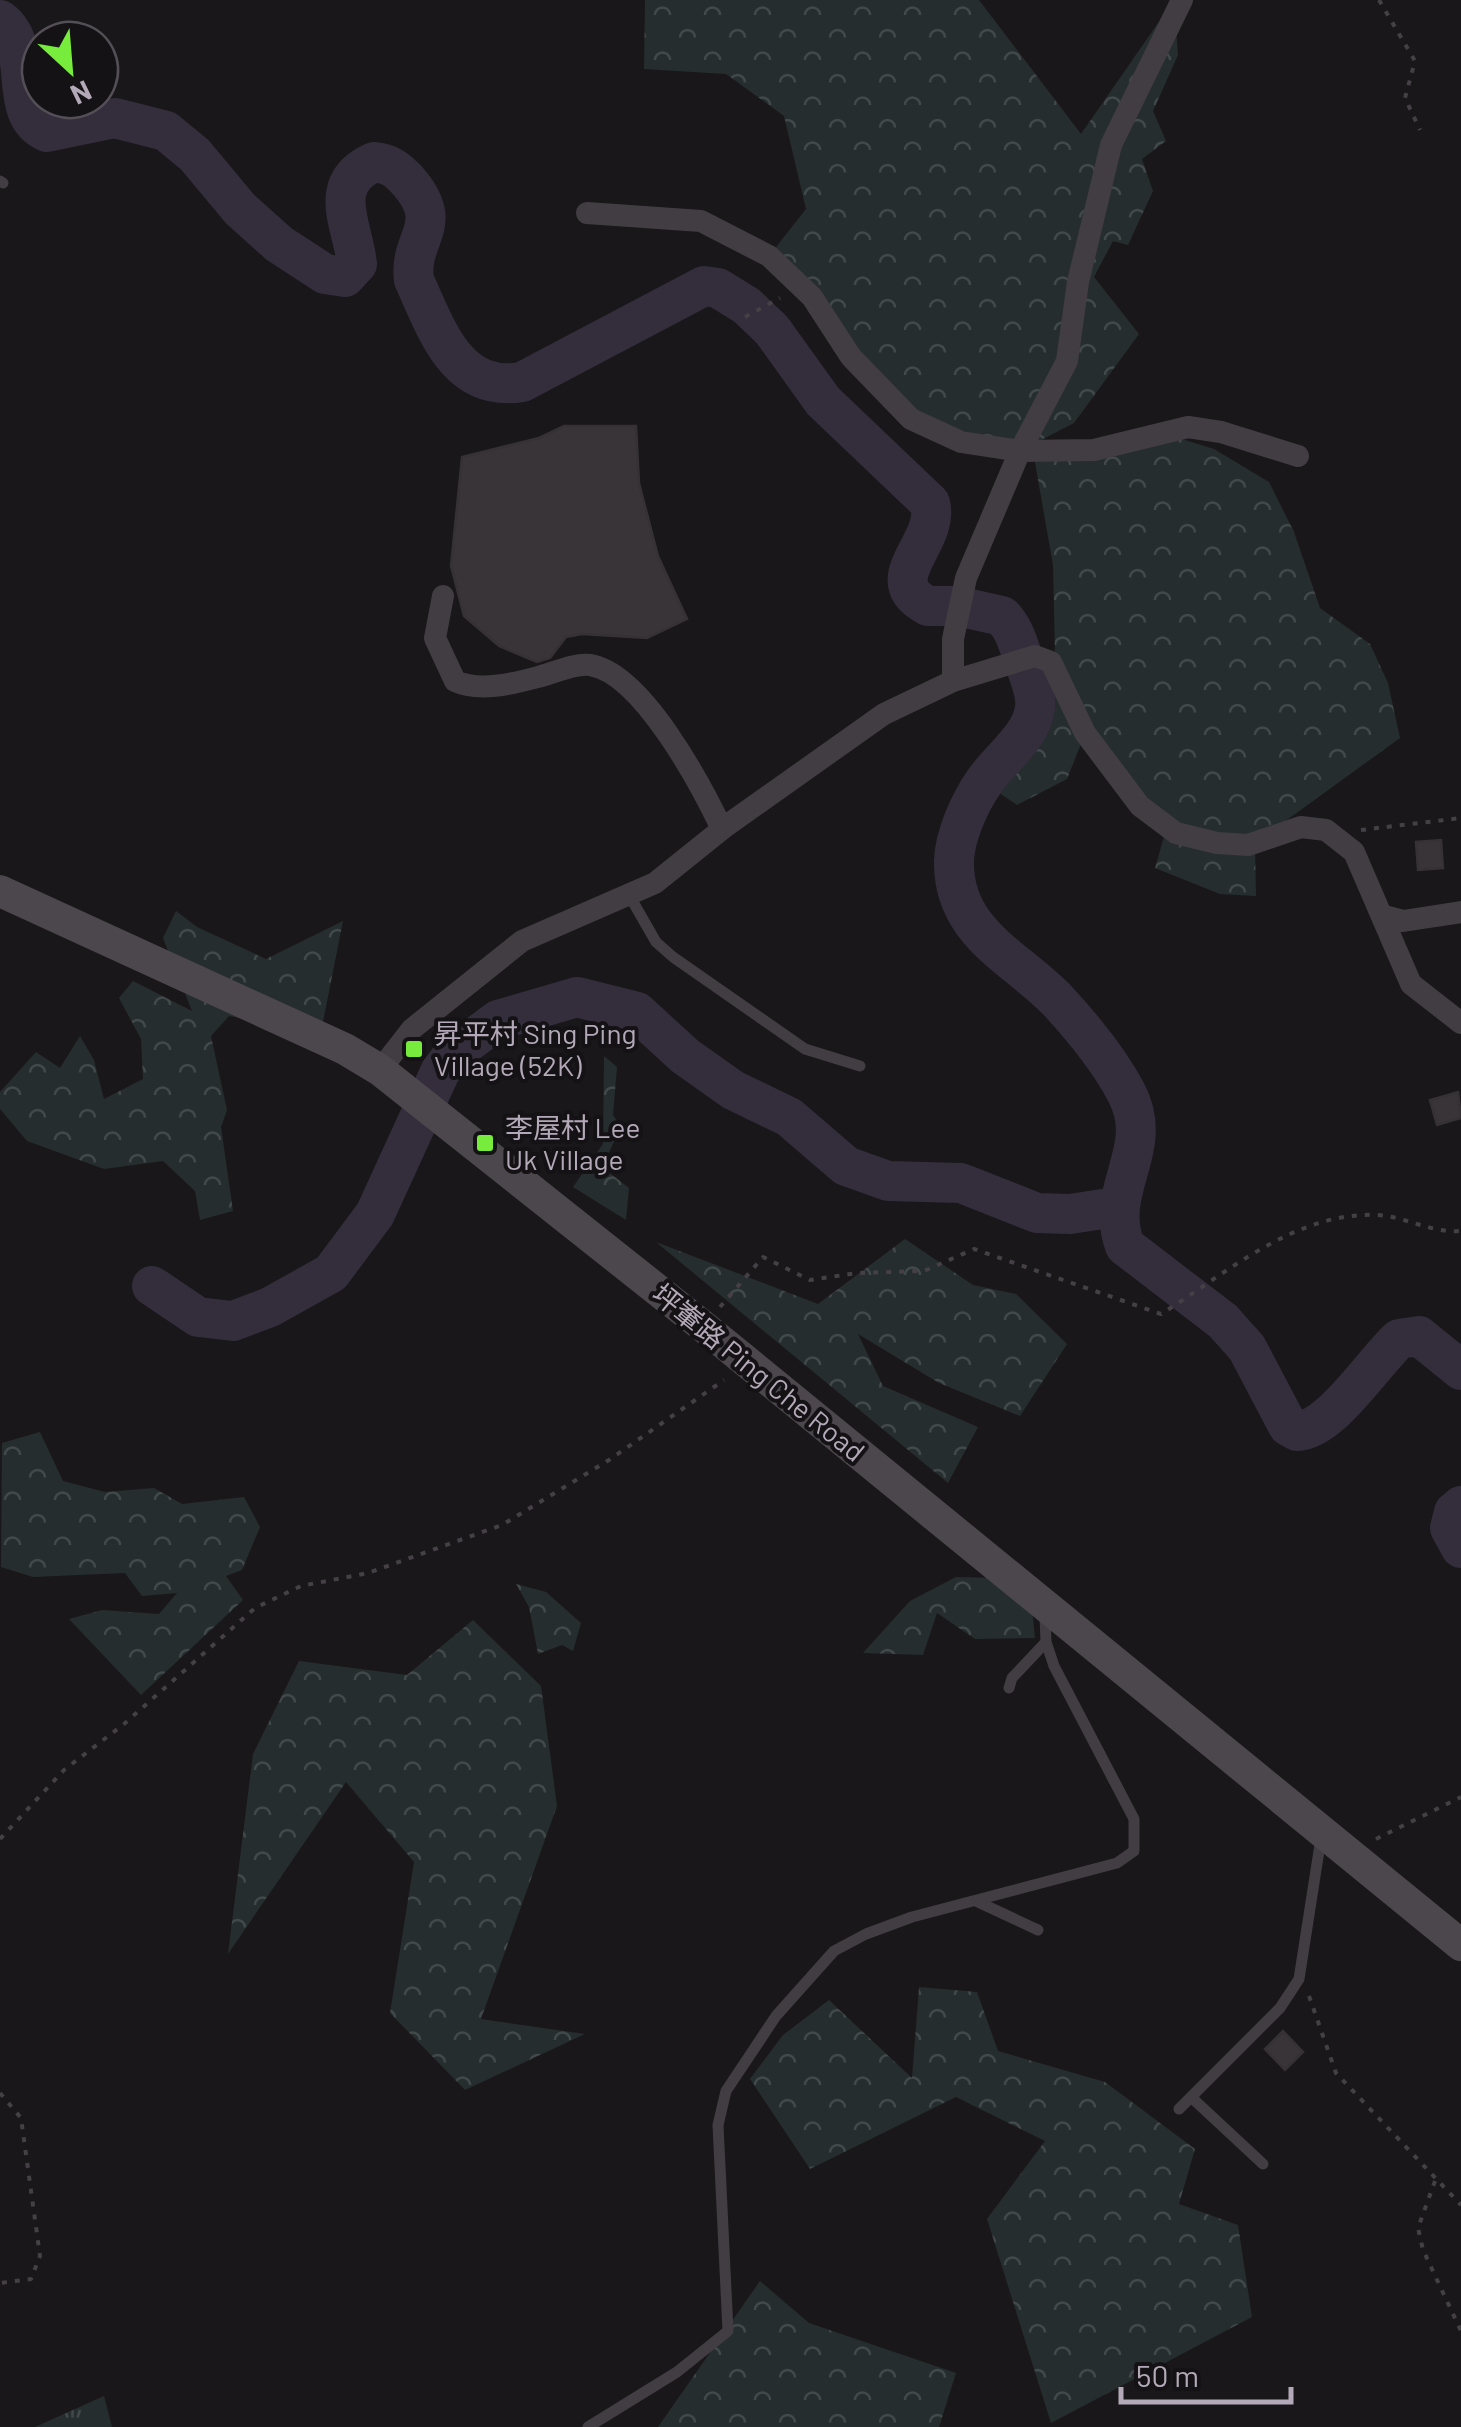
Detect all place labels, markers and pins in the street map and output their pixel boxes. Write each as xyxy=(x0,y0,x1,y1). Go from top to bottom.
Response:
place label: 昇平村 Sing Ping Village (52K) xyxy=(434,1016,637,1082)
marker: 昇平村 Sing Ping Village (52K) xyxy=(403,1038,425,1060)
place label: 李屋村 Lee Uk Village xyxy=(505,1110,640,1176)
marker: 李屋村 Lee Uk Village xyxy=(474,1132,496,1154)

